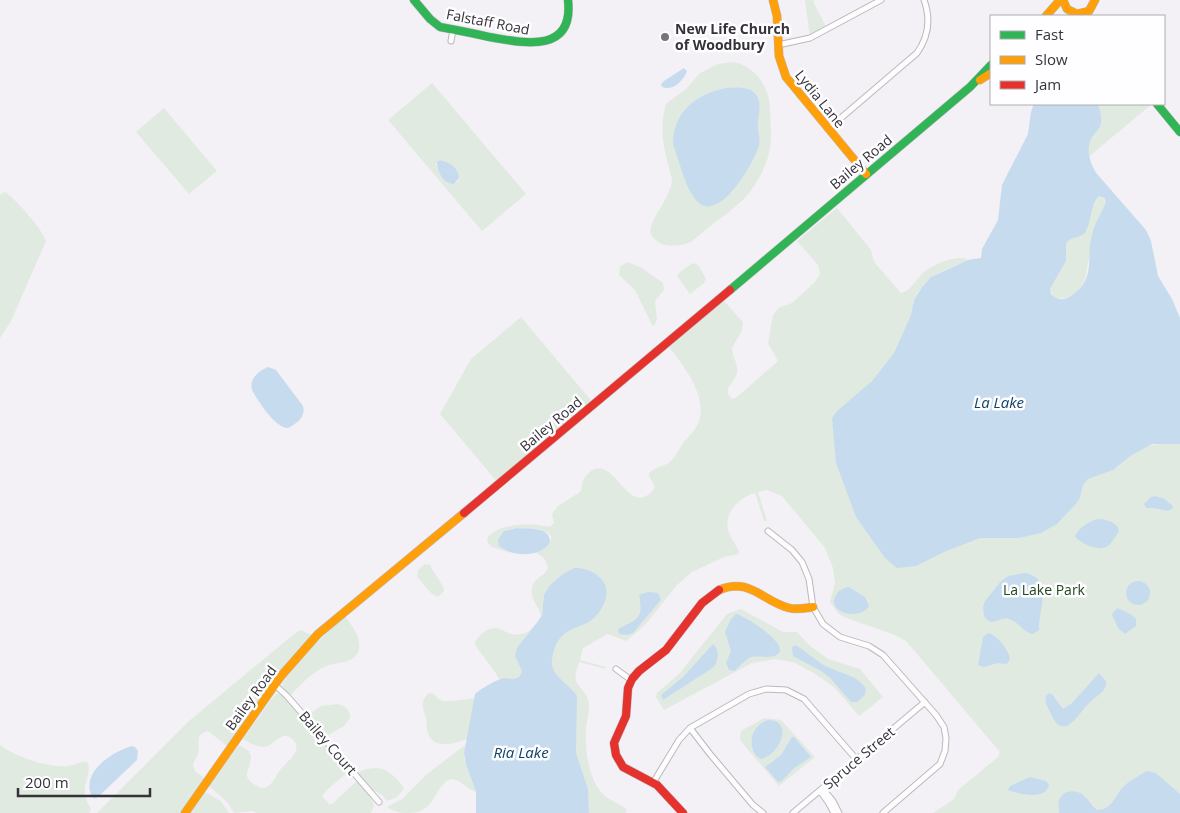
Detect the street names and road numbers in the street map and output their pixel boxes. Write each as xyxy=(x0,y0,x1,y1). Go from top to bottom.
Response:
street label: Falstaff Road xyxy=(445,4,531,39)
street label: Lydia Lane xyxy=(791,66,850,132)
street label: Bailey Road xyxy=(826,130,896,193)
street label: Bailey Road xyxy=(516,392,586,455)
street label: Bailey Road xyxy=(221,661,281,734)
street label: Bailey Court xyxy=(295,707,361,779)
street label: Spruce Street xyxy=(819,722,898,793)

